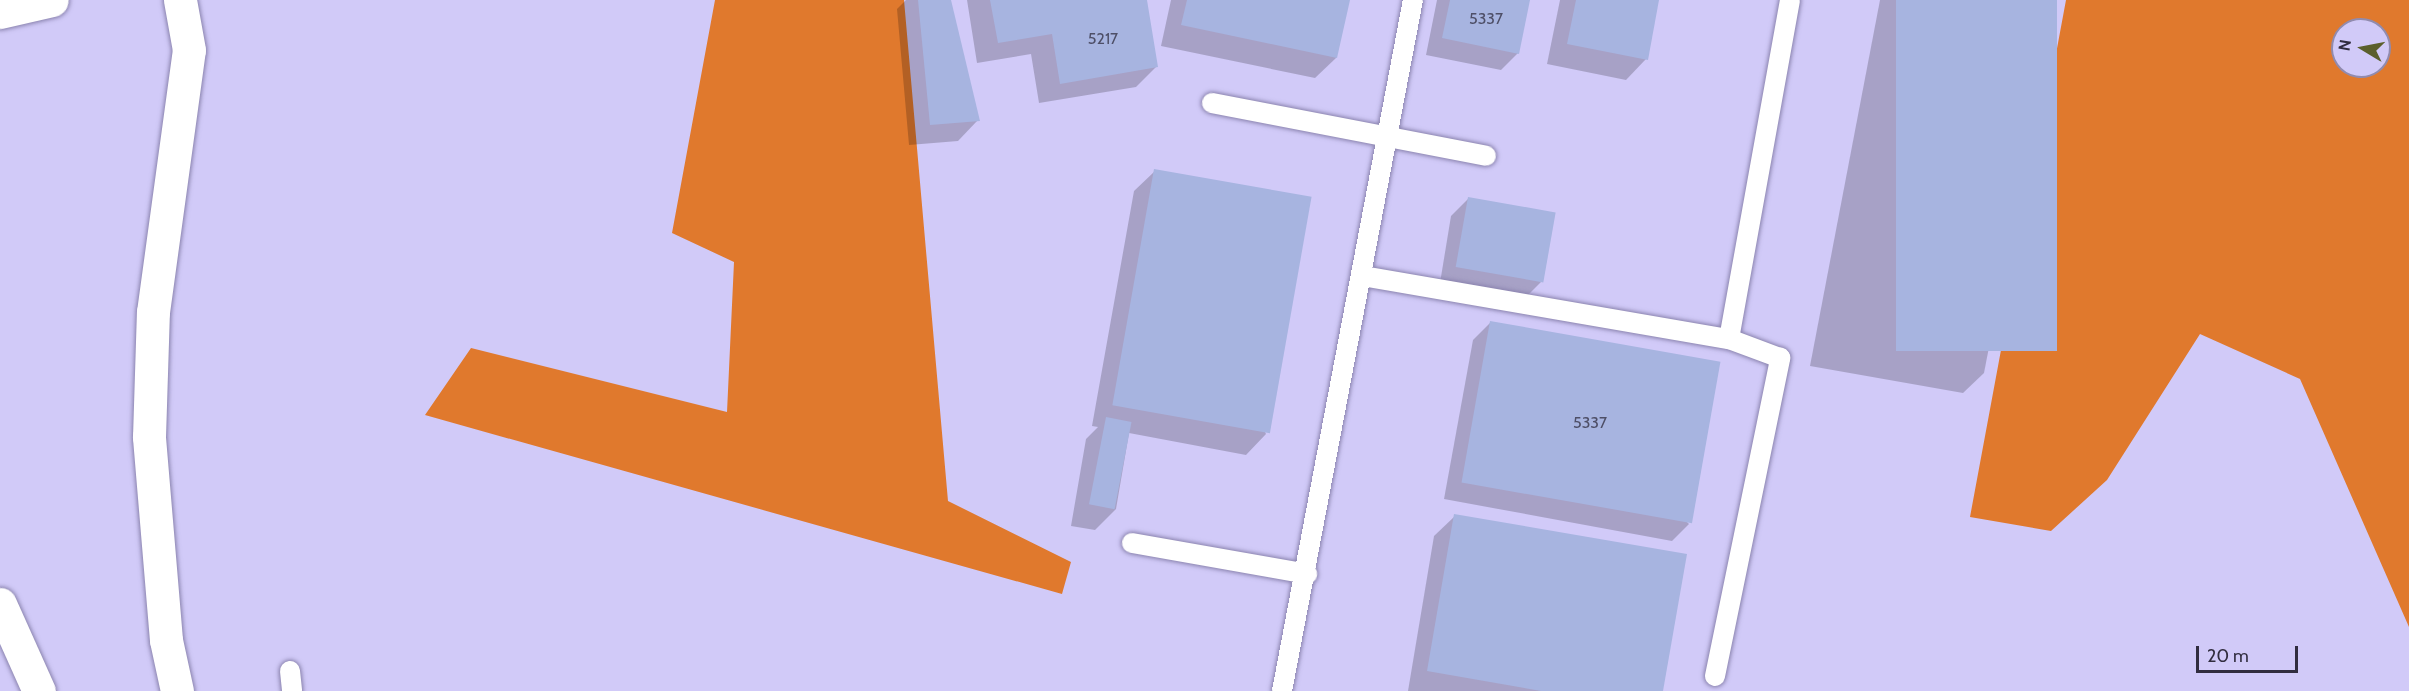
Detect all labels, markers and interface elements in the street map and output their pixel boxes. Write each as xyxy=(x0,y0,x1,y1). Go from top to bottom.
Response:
house number: 5337 xyxy=(1469,9,1503,29)
north arrow xyxy=(2331,18,2391,78)
house number: 5217 xyxy=(1088,29,1118,49)
text: N xyxy=(2334,38,2355,52)
house number: 5337 xyxy=(1573,413,1607,433)
scale bar xyxy=(2199,634,2301,672)
text: 20 m xyxy=(2207,645,2249,667)

